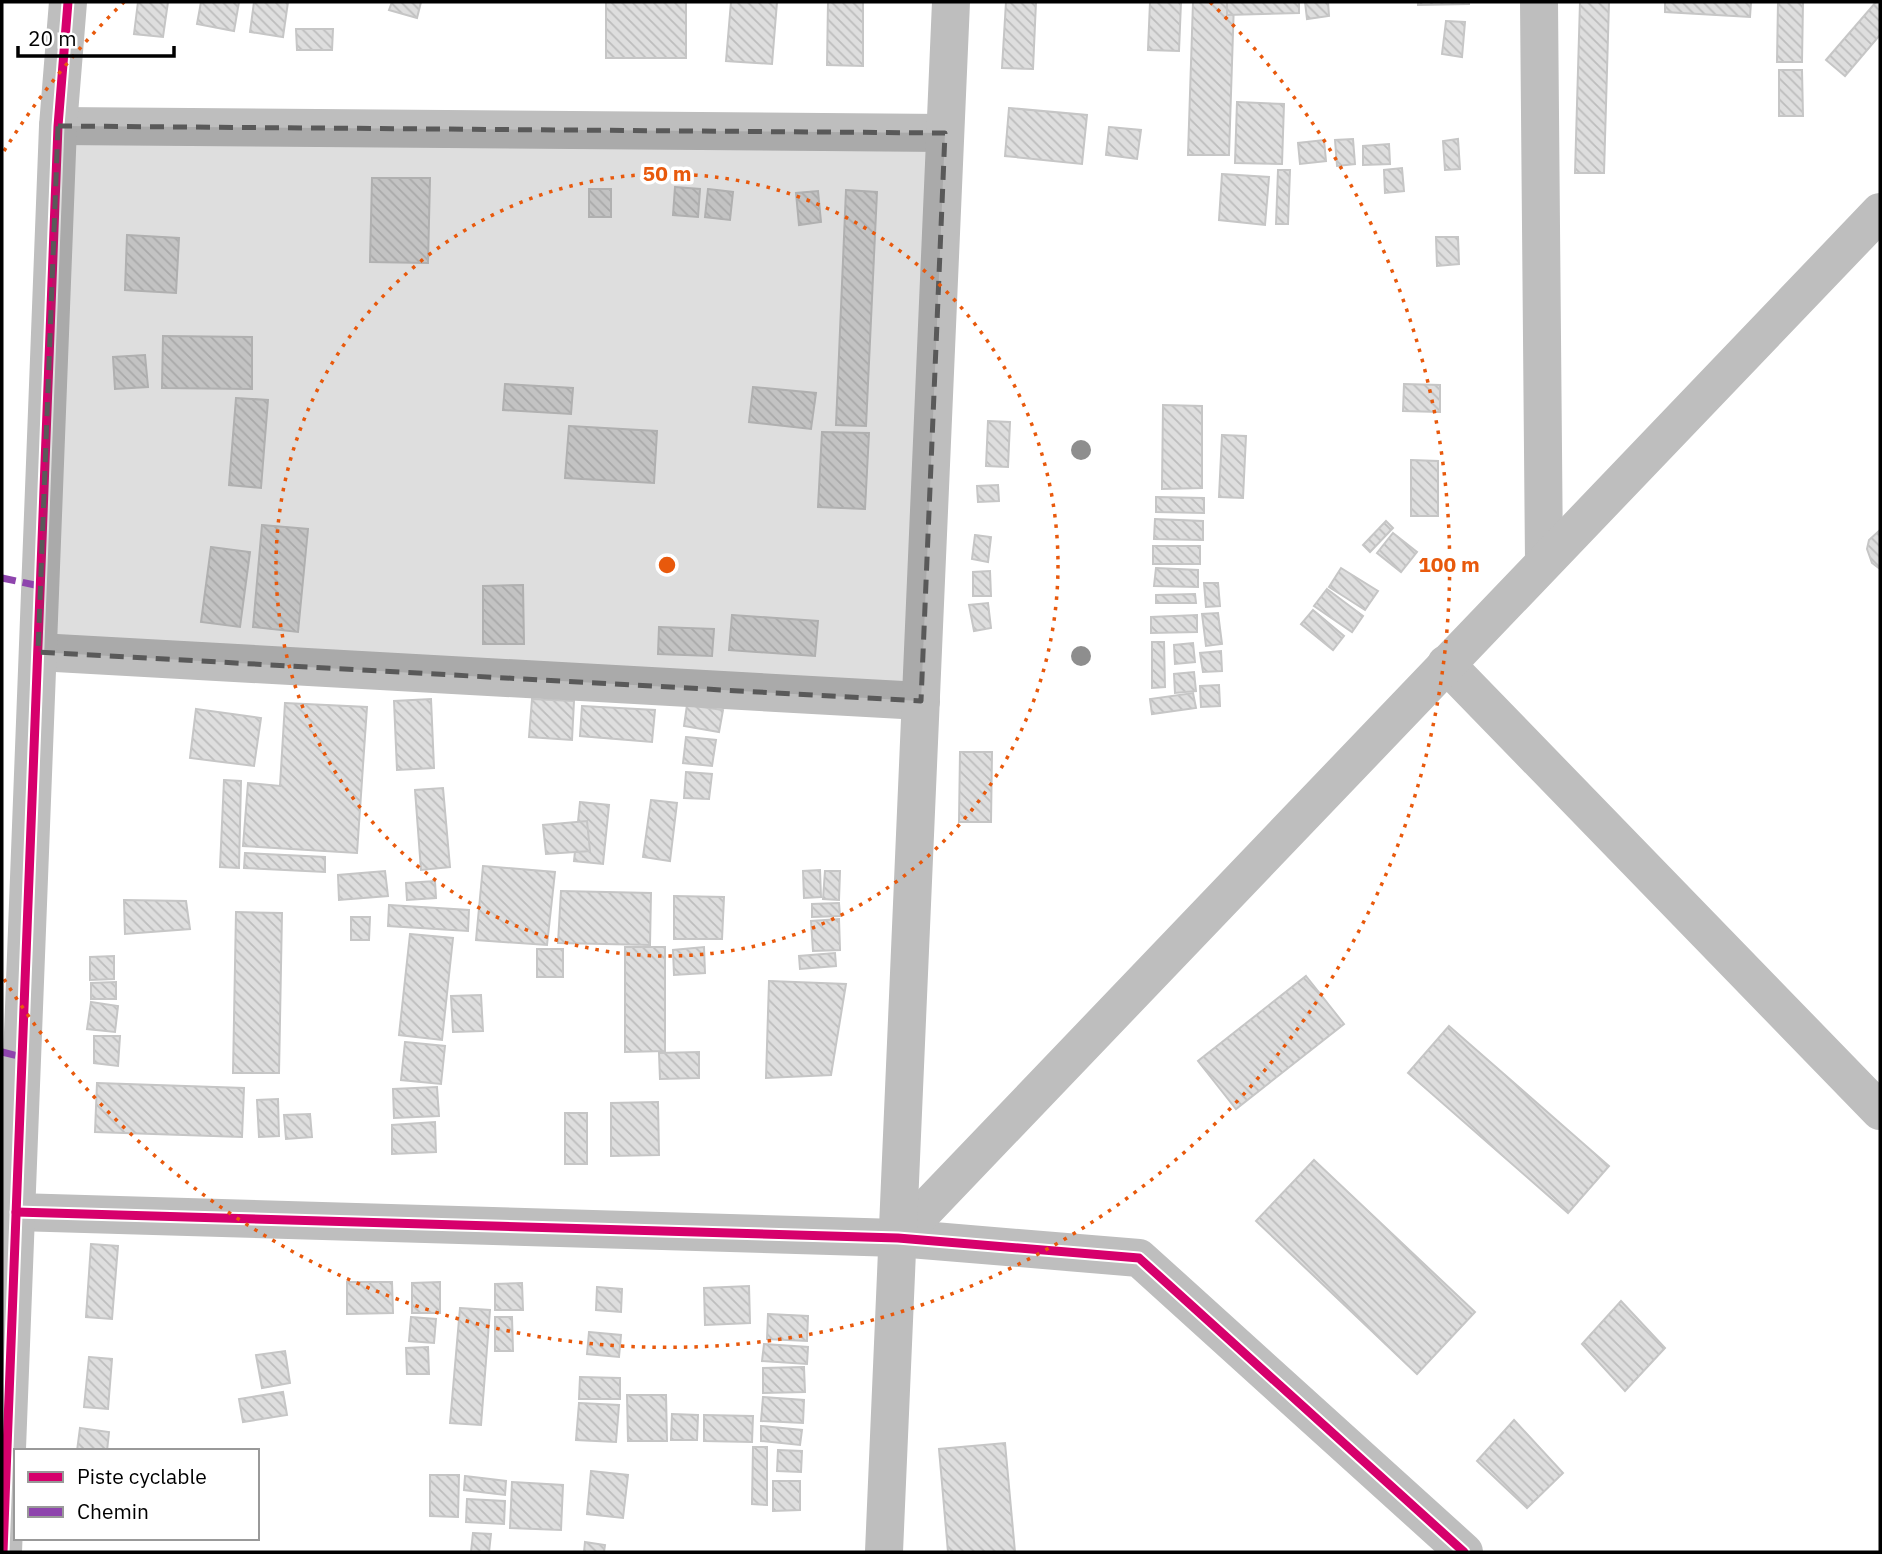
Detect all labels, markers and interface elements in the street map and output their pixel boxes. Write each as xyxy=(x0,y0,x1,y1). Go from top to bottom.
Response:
scale bar xyxy=(18,14,173,58)
text: 20 m xyxy=(28,24,77,52)
text: 50 m xyxy=(643,159,691,187)
text: 100 m xyxy=(1418,550,1480,578)
centre of rings xyxy=(655,553,679,577)
legend xyxy=(14,1449,259,1540)
text: Piste cyclable xyxy=(77,1462,207,1490)
text: Chemin xyxy=(77,1497,149,1525)

